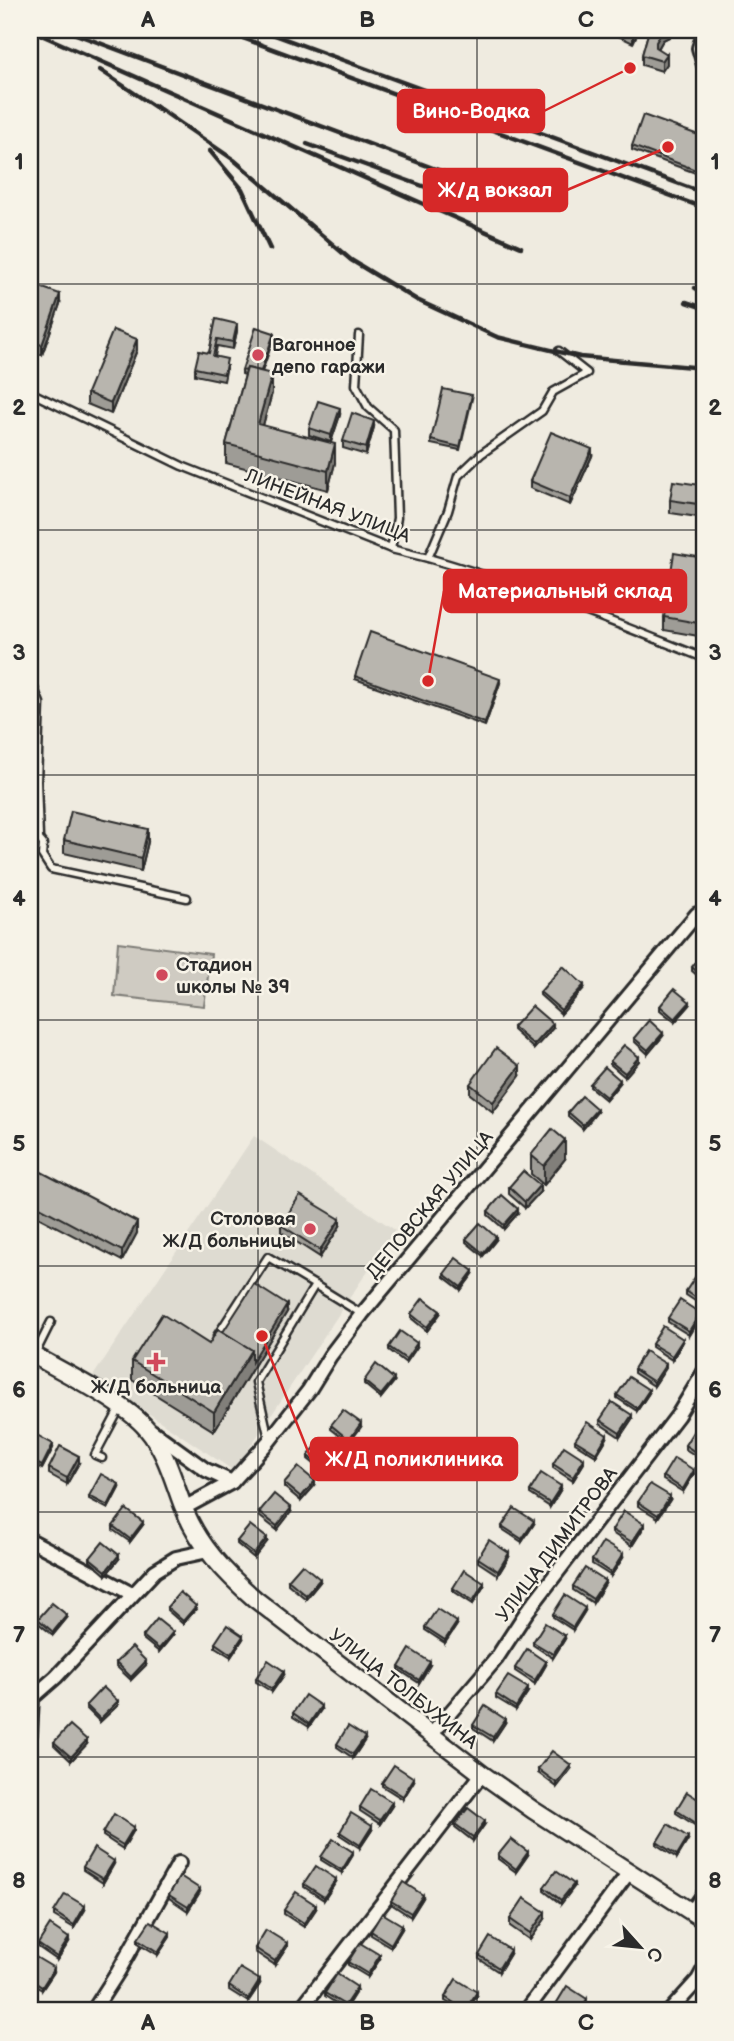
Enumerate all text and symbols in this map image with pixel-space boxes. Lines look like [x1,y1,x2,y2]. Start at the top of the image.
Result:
text: A [140,6,156,34]
text: B [359,6,375,34]
text: C [578,6,594,34]
callout: Вино-Водка [398,90,544,132]
text: Вино-Водка [412,99,531,124]
text: 1 [14,148,24,176]
text: 1 [710,148,720,176]
callout: Ж/д вокзал [424,169,567,211]
text: Ж/д вокзал [437,178,553,203]
place label: Вагонное депо гаражи [271,334,385,379]
marker: Вагонное депо гаражи [250,347,266,363]
text: 2 [12,394,26,422]
text: 2 [708,394,722,422]
street label: ЛИНЕЙНАЯ УЛИЦА [241,464,414,549]
callout: Материальный склад [444,570,686,612]
text: Материальный склад [458,579,673,604]
text: 3 [12,639,26,667]
text: 3 [708,639,722,667]
text: 4 [12,885,26,913]
text: 4 [708,885,722,913]
place label: Стадион школы № 39 [176,954,290,999]
marker: Стадион школы № 39 [154,967,170,983]
street label: ДЕПОВСКАЯ УЛИЦА [362,1126,499,1283]
text: 5 [12,1130,26,1158]
text: 5 [708,1130,722,1158]
place label: Столовая Ж/Д больницы [162,1208,296,1253]
marker: Столовая Ж/Д больницы [302,1221,318,1237]
marker: Ж/Д больница [146,1352,166,1372]
text: 6 [12,1376,26,1404]
place label: Ж/Д больница [91,1376,222,1399]
text: 6 [708,1376,722,1404]
callout: Ж/Д поликлиника [311,1438,517,1480]
text: Ж/Д поликлиника [325,1447,504,1472]
street label: УЛИЦА ДИМИТРОВА [492,1463,623,1627]
text: 7 [13,1621,26,1649]
text: 7 [709,1621,722,1649]
street label: УЛИЦА ТОЛБУХИНА [324,1624,482,1755]
text: 8 [12,1867,26,1895]
text: 8 [708,1867,722,1895]
north arrow [604,1912,674,1982]
text: С [641,1943,667,1965]
text: A [140,2009,156,2037]
text: B [359,2009,375,2037]
text: C [578,2009,594,2037]

